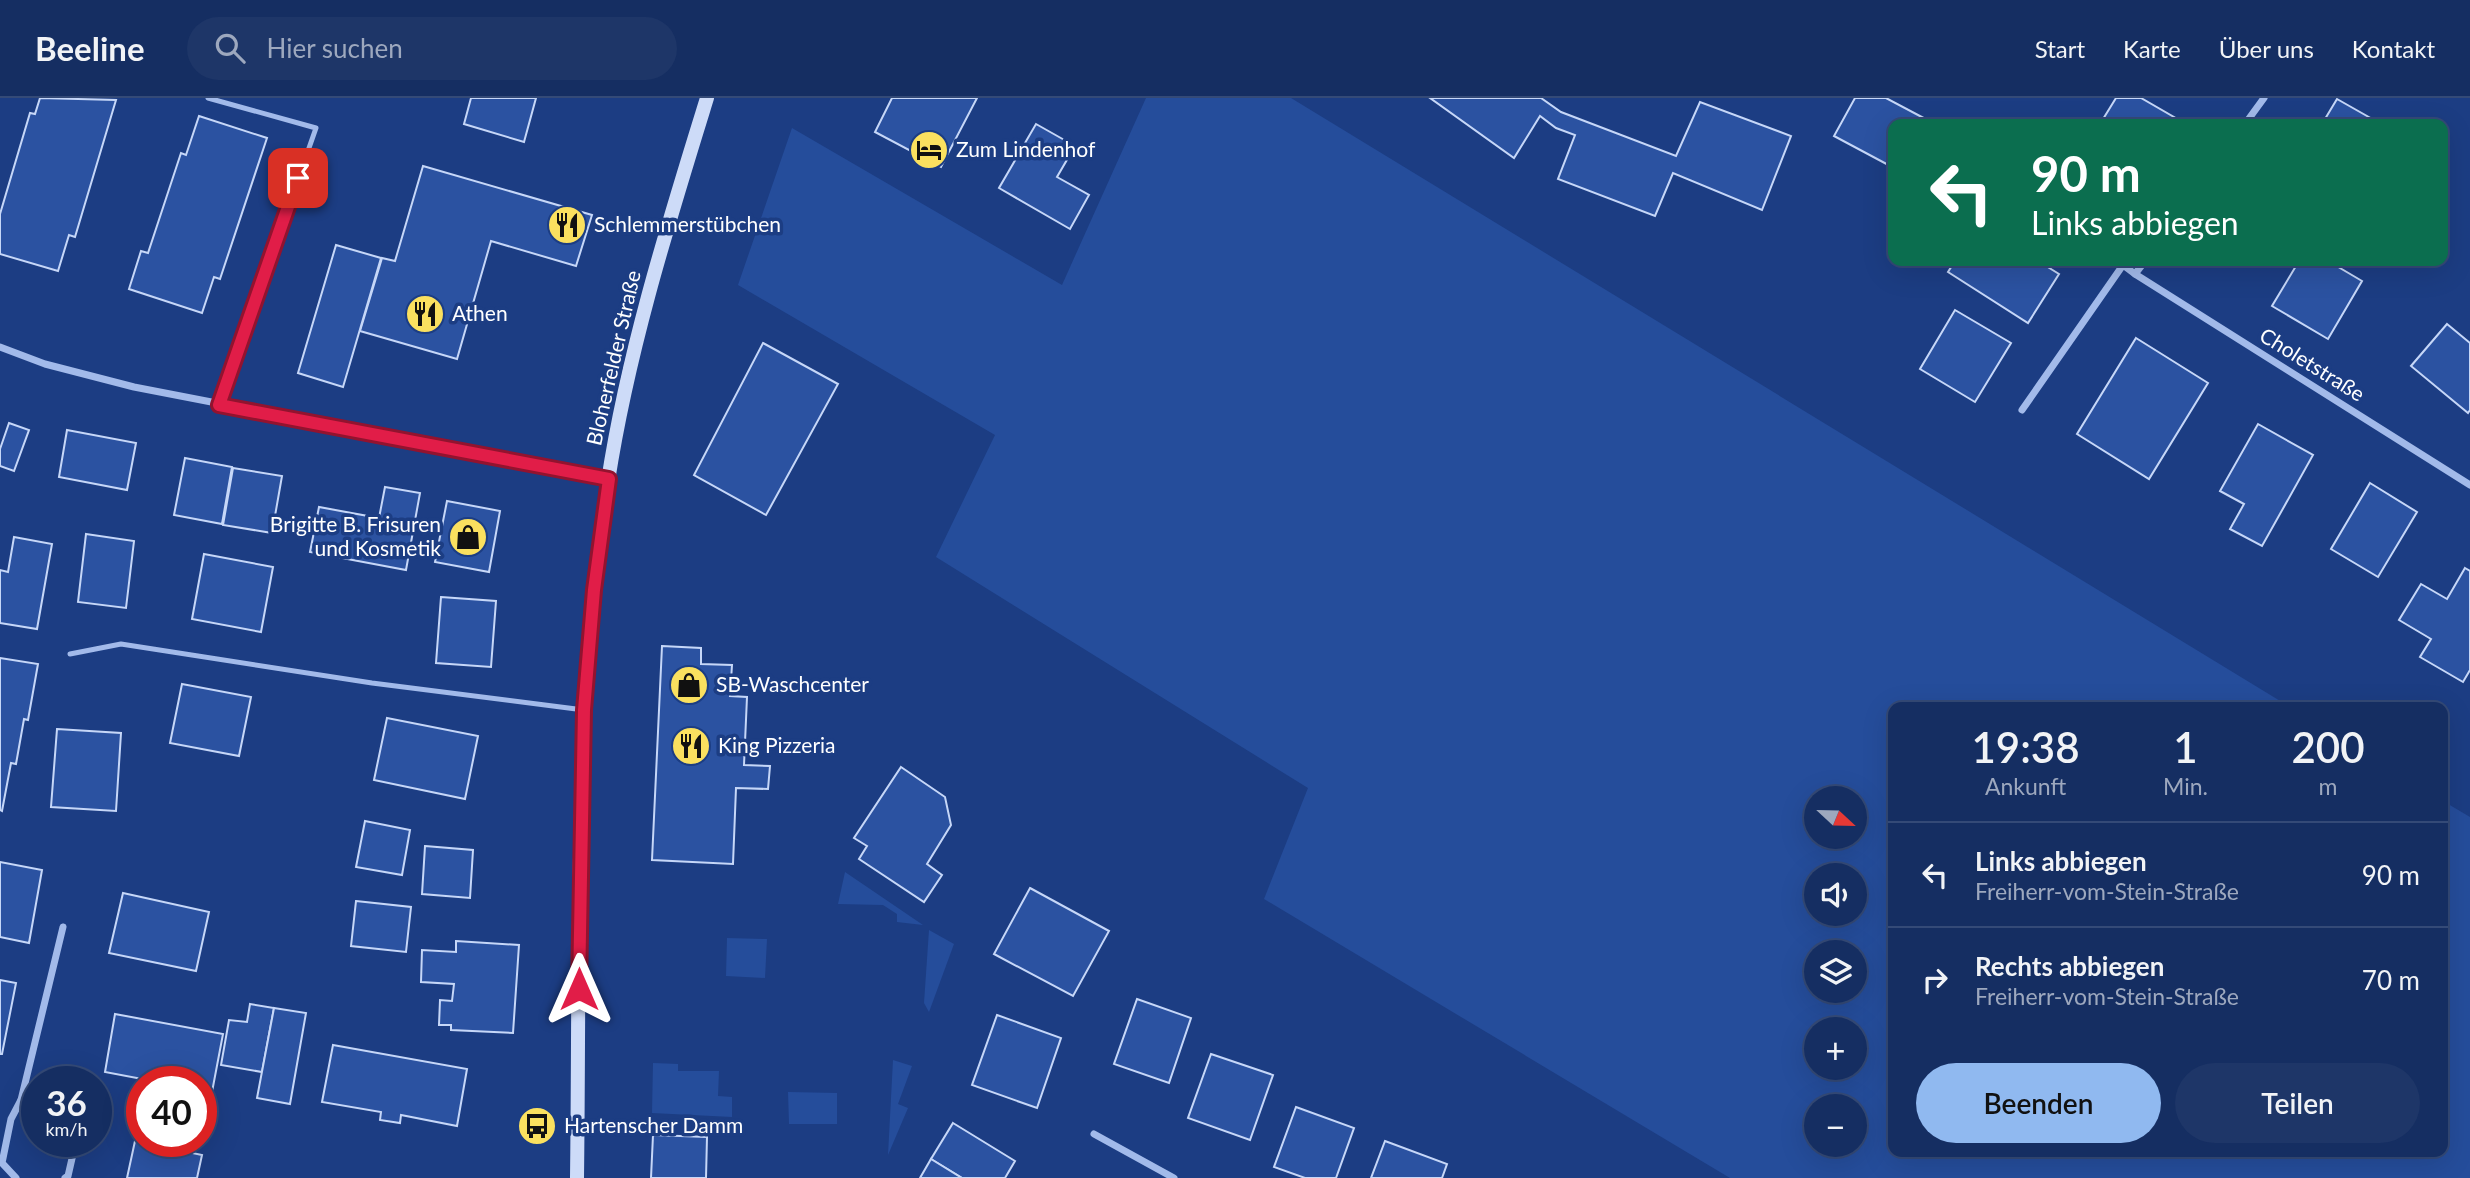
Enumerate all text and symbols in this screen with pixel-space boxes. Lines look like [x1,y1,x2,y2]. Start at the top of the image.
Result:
search box [187,17,677,80]
text: Beeline [35,28,145,68]
icon: search [211,29,249,67]
text: Hier suchen [267,32,403,64]
text: Start [2035,34,2085,63]
text: Karte [2123,34,2181,63]
text: Über uns [2219,34,2314,63]
text: Kontakt [2352,34,2435,63]
hotel icon: Zum Lindenhof [908,129,950,171]
place label: Zum Lindenhof [956,136,1096,161]
text: 90 m [2031,144,2141,202]
icon: left [1916,147,2007,238]
pin [268,148,328,208]
icon: arrive [279,159,317,197]
text: Links abbiegen [2031,203,2239,242]
restaurant icon: Schlemmerstübchen [546,204,588,246]
place label: Schlemmerstübchen [594,211,781,236]
street label: Bloherfelder Straße [580,268,645,448]
restaurant icon: Athen [404,293,446,335]
place label: Athen [452,300,508,325]
street label: Choletstraße [2256,322,2370,406]
place label: Brigitte B. Frisuren und Kosmetik [270,511,441,560]
shop icon: Brigitte B. Frisuren und Kosmetik [447,516,489,558]
shop icon: SB-Waschcenter [668,664,710,706]
place label: SB-Waschcenter [716,671,869,696]
text: 19:38 [1971,722,2080,772]
text: 1 [2173,722,2198,772]
text: 200 [2291,722,2365,772]
restaurant icon: King Pizzeria [670,725,712,767]
place label: King Pizzeria [718,732,836,757]
text: Ankunft [1985,772,2066,800]
text: Min. [2163,772,2208,800]
text: m [2319,772,2337,800]
north arrow [1804,786,1867,849]
map controls [1804,786,1867,1157]
text: Links abbiegen [1975,845,2147,877]
icon: left [1916,856,1954,894]
text: 90 m [2362,859,2420,891]
button: sound [1804,863,1867,926]
text: Freiherr-vom-Stein-Straße [1975,877,2239,905]
button: layers [1804,940,1867,1003]
text: Rechts abbiegen [1975,950,2164,982]
position arrow [542,952,616,1026]
icon: right [1916,961,1954,999]
text: 70 m [2362,964,2420,996]
text: Freiherr-vom-Stein-Straße [1975,982,2239,1010]
button: + [1804,1017,1867,1080]
button: Beenden [1916,1063,2161,1143]
button: Teilen [2175,1063,2420,1143]
speed limit sign: 40 [126,1066,217,1157]
text: 36 [46,1081,87,1123]
button: − [1804,1094,1867,1157]
bus stop icon: Hartenscher Damm [516,1105,558,1147]
place label: Hartenscher Damm [564,1112,743,1137]
text: km/h [45,1118,88,1140]

